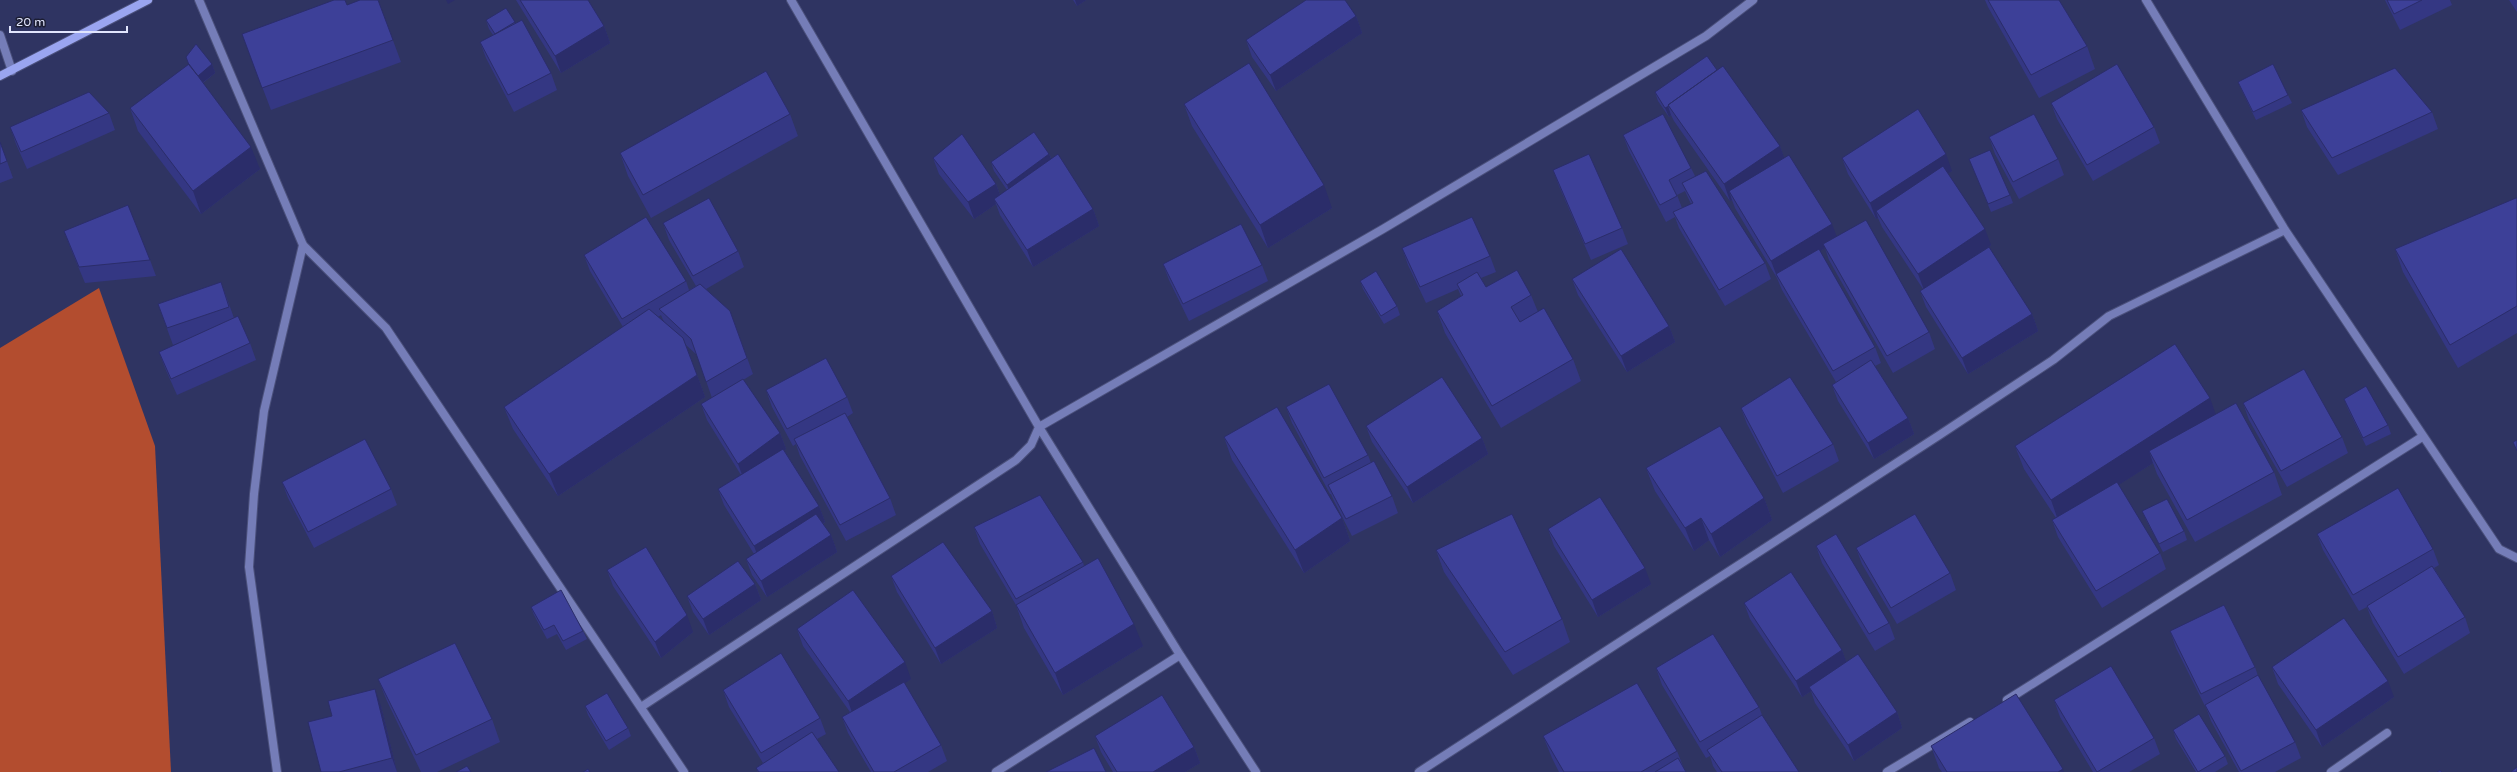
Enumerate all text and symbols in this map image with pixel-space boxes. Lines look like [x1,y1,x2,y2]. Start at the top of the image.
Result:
scale bar [10,8,127,34]
text: 20 m [16,15,45,29]

